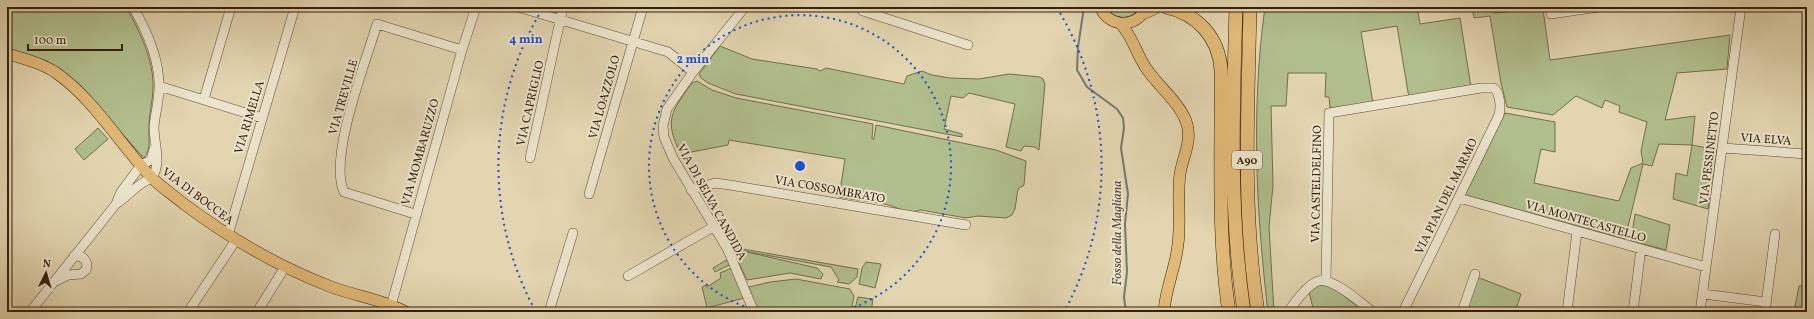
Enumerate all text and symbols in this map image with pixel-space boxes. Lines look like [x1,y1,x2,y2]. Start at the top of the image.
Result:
scale bar [28,26,122,52]
text: 4 min [509,32,543,48]
text: 100 m [34,33,67,49]
text: 2 min [677,52,709,68]
street label: VIA LOAZZOLO [585,53,625,141]
street label: VIA TREVILLE [326,58,362,137]
street label: VIA CAPRIGLIO [513,59,549,148]
street label: VIA RIMELLA [231,78,269,156]
street label: VIA MOMBARUZZO [398,97,444,207]
street label: VIA PESSINETTO [1696,110,1724,206]
street label: VIA CASTELDELFINO [1308,125,1326,243]
street label: VIA ELVA [1740,130,1793,150]
street label: VIA PIAN DEL MARMO [1412,136,1482,257]
street label: VIA DI SELVA CANDIDA [672,141,750,264]
road number: A90 [1232,151,1262,169]
centre of rings [793,159,807,173]
street label: VIA DI BOCCEA [158,165,237,229]
street label: VIA COSSOMBRATO [773,172,887,208]
water label: Fosso della Magliana [1109,181,1127,285]
street label: VIA MONTECASTELLO [1524,197,1648,247]
north arrow [26,253,66,293]
text: N [42,257,51,272]

